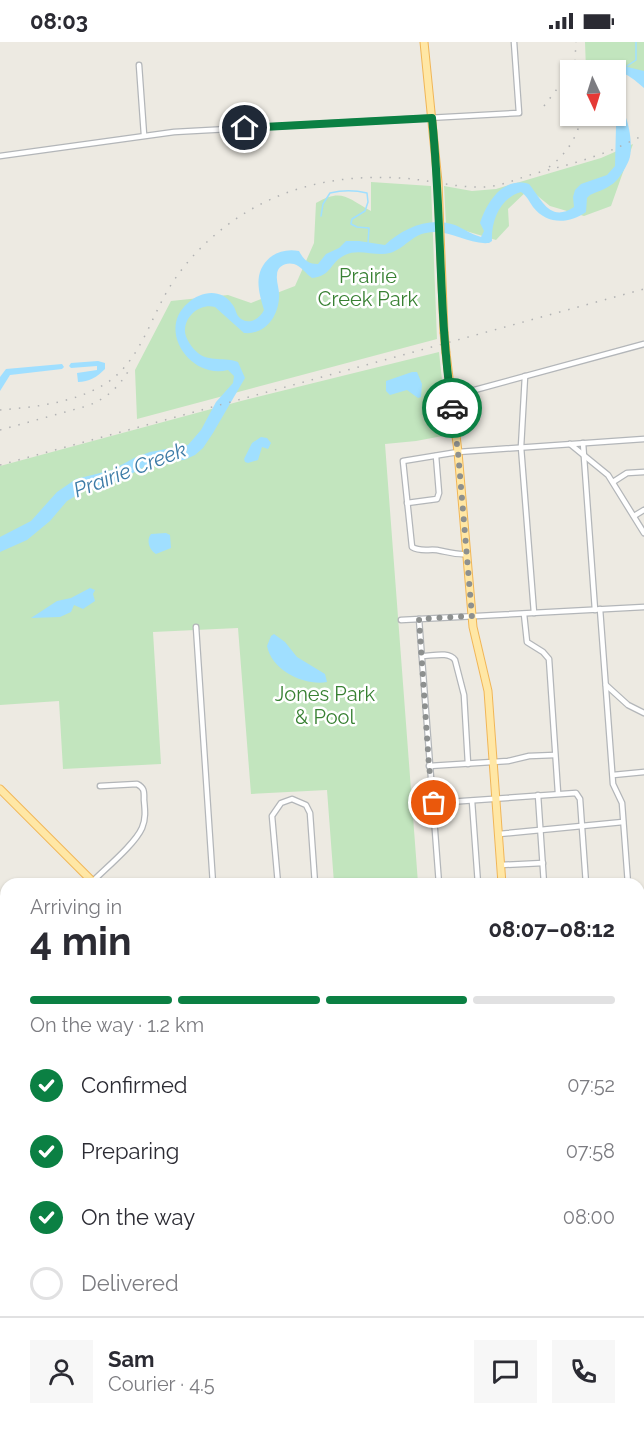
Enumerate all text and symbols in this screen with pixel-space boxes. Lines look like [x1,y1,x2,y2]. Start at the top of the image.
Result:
text: 08:03 [30,8,88,34]
north arrow [560,60,626,126]
map controls [560,60,626,126]
pin [219,102,270,153]
icon: home [228,111,261,144]
park label: Prairie Creek Park [318,264,419,311]
courier [422,378,482,438]
icon: car [436,392,469,425]
water label: Prairie Creek [70,437,190,503]
park label: Jones Park & Pool [275,682,376,729]
pin [408,777,459,828]
icon: bag [417,786,450,819]
text: Arriving in [30,895,122,919]
text: 08:07–08:12 [489,916,615,942]
text: 4 min [30,918,131,964]
text: On the way · 1.2 km [30,1013,204,1037]
icon: check [30,1069,63,1102]
text: Confirmed [81,1072,188,1098]
text: 07:52 [567,1073,615,1097]
icon: check [30,1135,63,1168]
text: Preparing [81,1138,179,1164]
text: 07:58 [566,1139,615,1163]
icon: check [30,1201,63,1234]
text: On the way [81,1204,195,1230]
text: 08:00 [563,1205,615,1229]
text: Delivered [81,1270,179,1296]
button: person [30,1340,93,1403]
button: chat [474,1340,537,1403]
button: phone [552,1340,615,1403]
text: Sam [108,1346,155,1372]
text: Courier · 4.5 [108,1372,215,1396]

